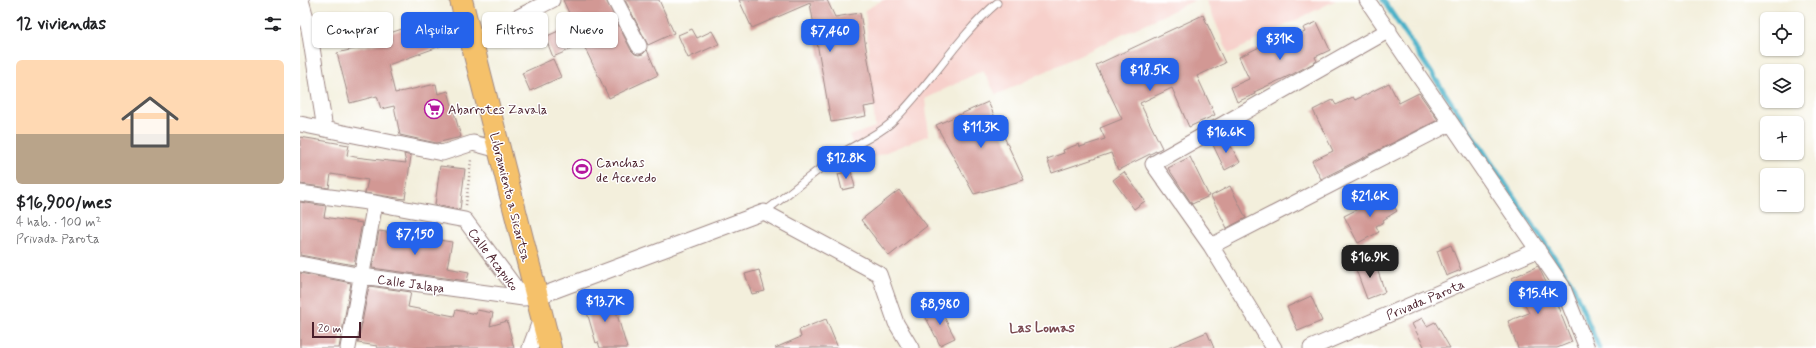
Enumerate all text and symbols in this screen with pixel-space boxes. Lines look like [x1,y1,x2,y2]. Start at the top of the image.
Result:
chip: Comprar [312,12,393,48]
chip: Alquilar [401,12,474,48]
chip: Filtros [482,12,548,48]
chip: Nuevo [556,12,618,48]
map controls [1760,12,1804,212]
button: locate [1760,12,1804,56]
text: 12 viviendas [16,13,106,35]
icon: filters [262,13,284,35]
pin: $7,460 [797,19,863,53]
text: $7,460 [810,23,850,40]
pin: $31K [1256,27,1304,61]
text: $31K [1266,31,1294,48]
pin: $18.5K [1117,58,1183,92]
text: $18.5K [1130,62,1170,79]
button: layers [1760,64,1804,108]
icon: home [114,86,186,158]
supermarket icon: Abarrotes Zavala [423,98,445,120]
place label: Abarrotes Zavala [448,102,548,119]
pin: $11.3K [948,115,1014,149]
button: + [1760,116,1804,160]
text: $11.3K [963,119,999,136]
pin: $16.6K [1193,120,1259,154]
text: $16.6K [1206,124,1246,141]
street label: Libramiento a Sicartsa [485,131,534,264]
pin: $12.8K [813,146,879,180]
text: $12.8K [826,150,866,167]
place label: Canchas de Acevedo [596,155,656,187]
sports icon: Canchas de Acevedo [571,158,593,180]
button: − [1760,168,1804,212]
pin: $21.6K [1337,184,1403,218]
text: $21.6K [1351,188,1389,205]
text: $16,900/mes [16,192,112,214]
text: 4 hab. · 100 m² [16,214,101,231]
pin: $7,150 [382,222,448,256]
street label: Calle Acapulco [464,225,522,295]
text: $7,150 [396,226,434,243]
text: Privada Parota [16,231,100,248]
pin: $16.9K [1337,245,1403,279]
text: $16.9K [1351,249,1389,266]
street label: Calle Jalapa [376,271,445,298]
street label: Privada Parota [1384,276,1468,325]
pin: $15.4K [1505,281,1571,315]
text: $15.4K [1518,285,1558,302]
pin: $13.7K [572,289,638,323]
pin: $8,980 [907,292,973,326]
text: $13.7K [586,293,624,310]
text: $8,980 [920,296,960,313]
district label: Las Lomas [1009,319,1076,337]
scale bar [312,320,361,339]
text: 20 m [318,322,341,336]

